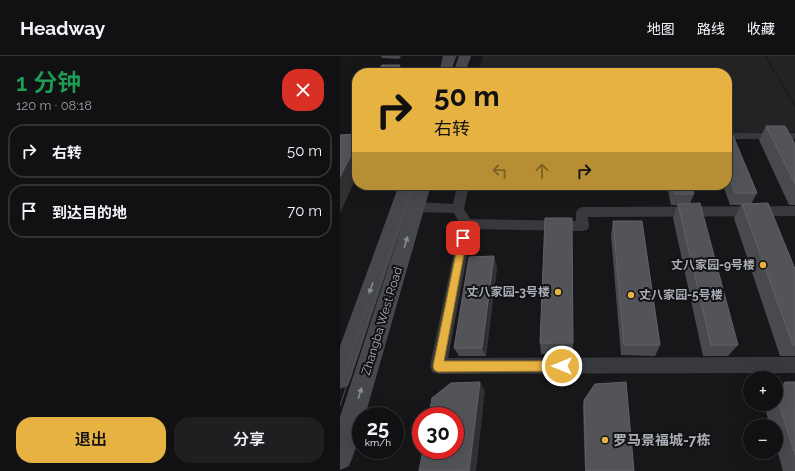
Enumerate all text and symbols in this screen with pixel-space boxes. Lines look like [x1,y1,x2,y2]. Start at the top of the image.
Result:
text: Headway [20,17,105,39]
text: 地图 [647,21,675,37]
text: 路线 [697,21,725,37]
text: 收藏 [747,21,775,37]
text: 1 分钟 [16,68,81,97]
button: close [282,69,324,111]
text: 50 m [434,80,500,113]
icon: right [368,84,420,136]
text: 120 m · 08:18 [16,98,92,113]
text: 右转 [434,118,470,139]
icon: right [18,140,40,162]
text: 50 m [287,142,322,160]
text: 右转 [52,144,82,162]
icon: left [489,160,511,182]
icon: ahead [531,160,553,182]
icon: right [573,160,595,182]
icon: arrive [18,200,40,222]
text: 70 m [287,202,322,220]
text: 到达目的地 [52,204,127,222]
pin [446,221,480,255]
icon: arrive [452,227,474,249]
one-way arrow [403,236,409,248]
place label: 丈八家园-9号楼 [671,258,755,272]
marker: 丈八家园-9号楼 [758,260,768,270]
street label: Zhangba West Road [359,265,405,377]
one-way arrow [368,282,374,294]
place label: 丈八家园-3号楼 [467,285,550,299]
marker: 丈八家园-3号楼 [553,287,563,297]
place label: 丈八家园-5号楼 [639,288,723,302]
marker: 丈八家园-5号楼 [626,290,636,300]
position arrow [541,345,583,387]
map controls [743,371,783,459]
button: + [743,371,783,411]
one-way arrow [357,387,363,399]
speed limit sign: 30 [412,407,464,459]
text: 25 [367,416,389,440]
button: 退出 [16,417,166,463]
button: 分享 [174,417,324,463]
button: − [743,419,783,459]
place label: 罗马景福城-7栋 [613,432,710,448]
marker: 罗马景福城-7栋 [600,435,610,445]
text: km/h [365,437,391,448]

